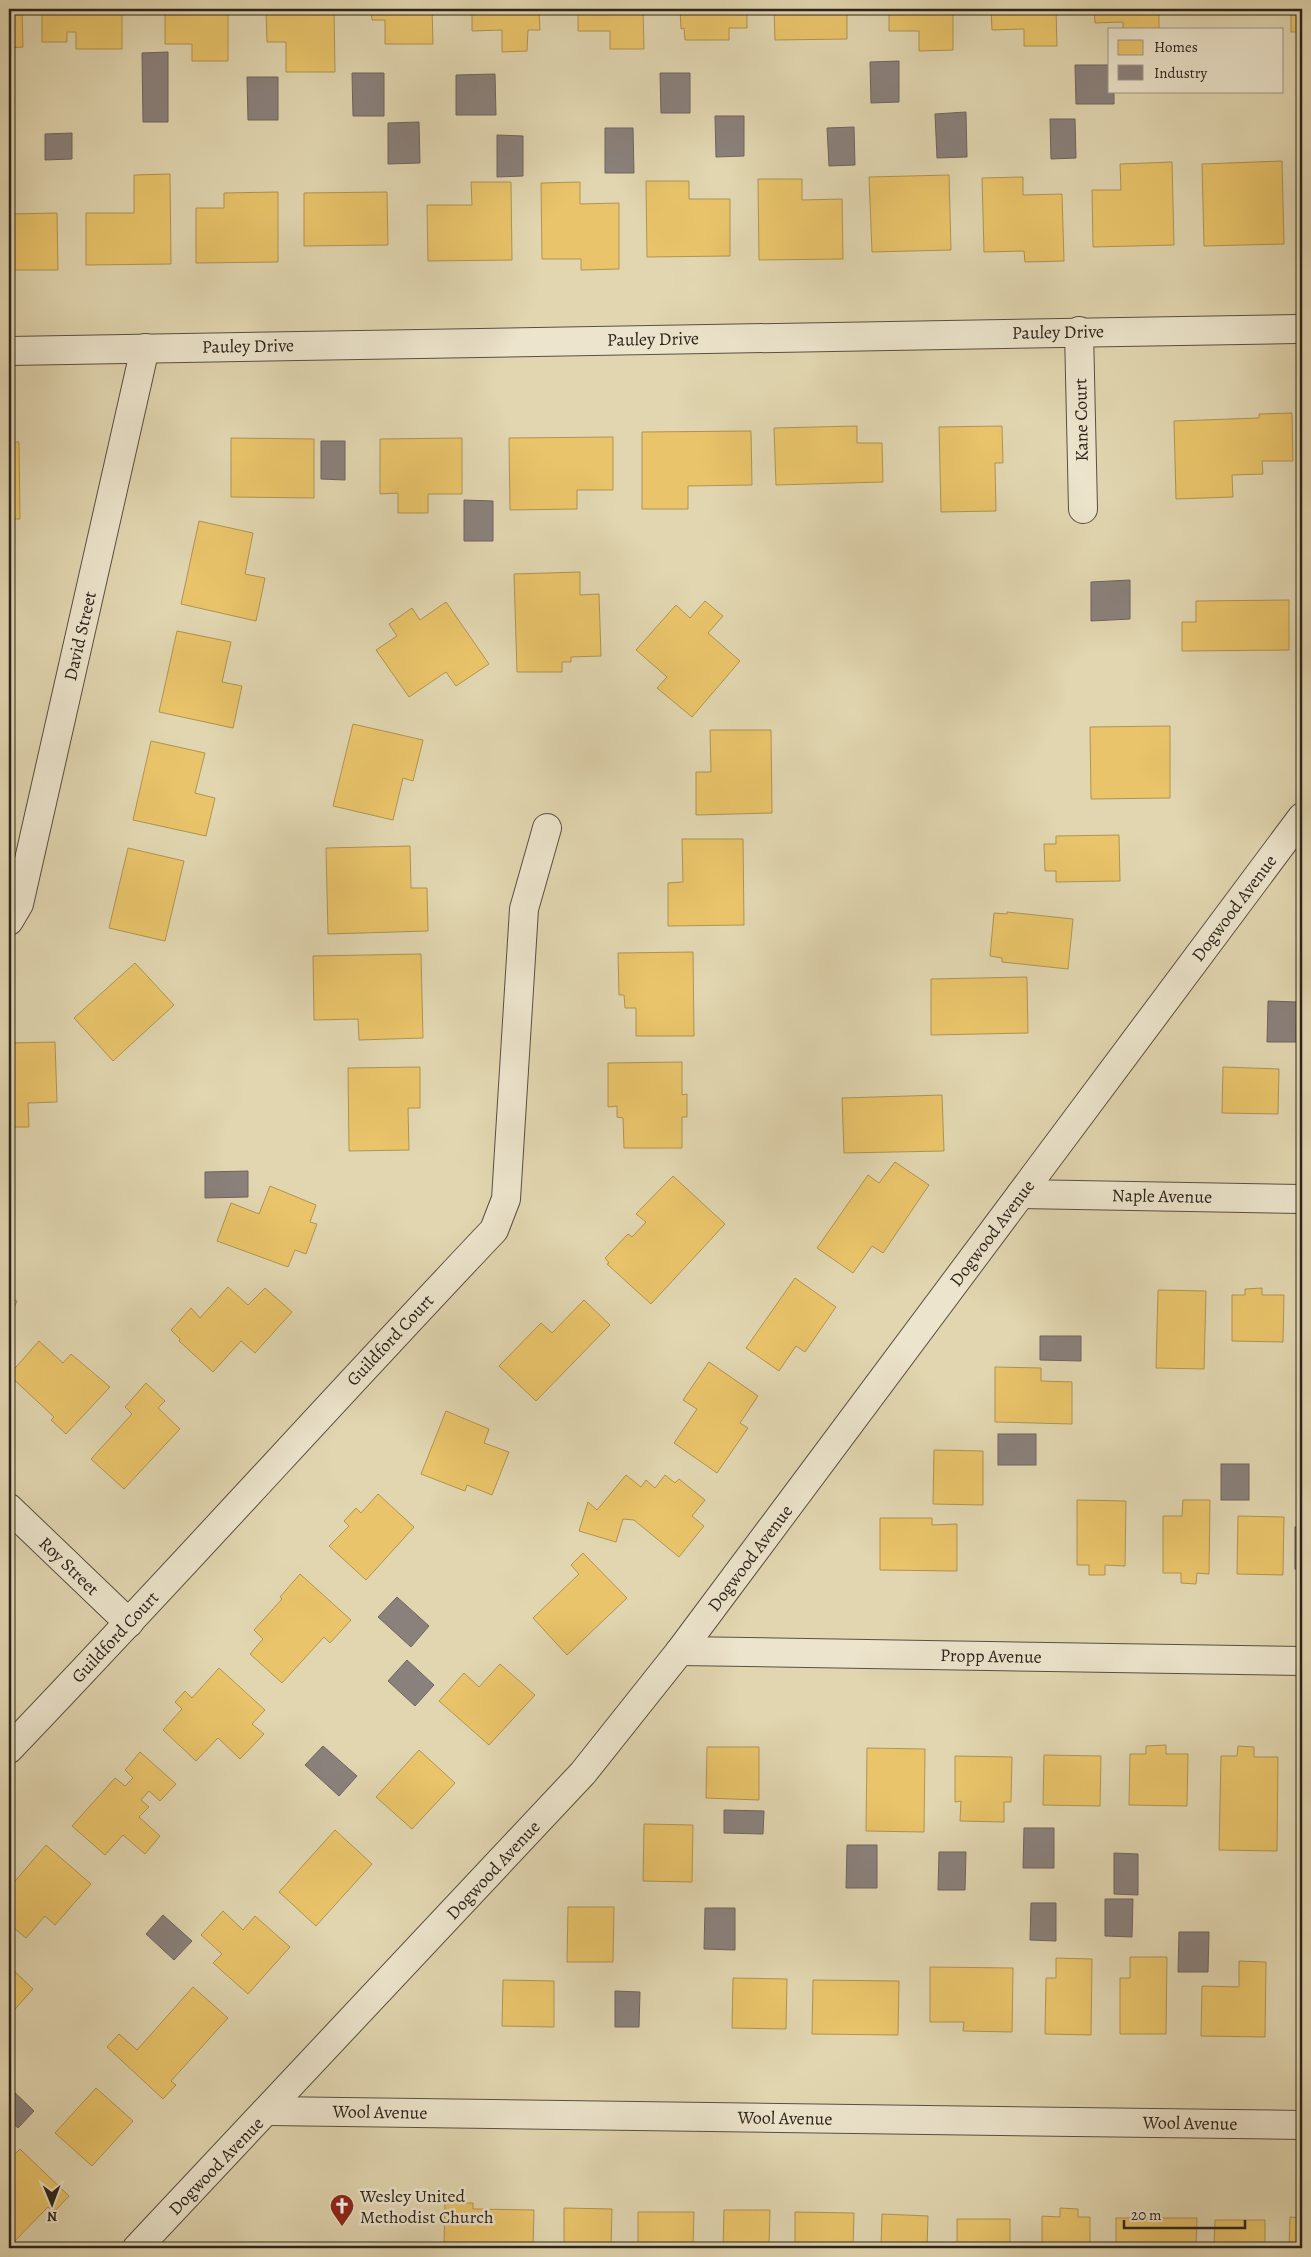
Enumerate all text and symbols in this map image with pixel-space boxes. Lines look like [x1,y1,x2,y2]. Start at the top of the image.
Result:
legend [1108,28,1284,92]
text: Homes [1154,37,1198,57]
text: Industry [1154,63,1208,83]
street label: Pauley Drive [1012,319,1104,345]
street label: Pauley Drive [607,326,699,352]
street label: Pauley Drive [202,333,294,359]
street label: Kane Court [1068,378,1094,462]
street label: David Street [58,589,102,683]
street label: Dogwood Avenue [1186,850,1282,966]
street label: Dogwood Avenue [944,1175,1040,1291]
street label: Naple Avenue [1112,1183,1212,1209]
street label: Guildford Court [341,1289,439,1391]
street label: Dogwood Avenue [702,1500,798,1616]
street label: Roy Street [34,1531,104,1601]
street label: Guildford Court [66,1586,164,1688]
street label: Propp Avenue [940,1643,1042,1669]
street label: Dogwood Avenue [441,1815,545,1925]
street label: Wool Avenue [331,2099,428,2125]
street label: Wool Avenue [736,2105,833,2131]
street label: Wool Avenue [1141,2110,1238,2136]
street label: Dogwood Avenue [163,2112,269,2220]
north arrow [28,2180,78,2230]
place label: Wesley United Methodist Church [359,2184,494,2229]
church icon: Wesley United Methodist Church [329,2193,355,2227]
scale bar [1124,2197,1245,2229]
text: 20 m [1131,2205,1162,2225]
text: N [47,2207,57,2226]

